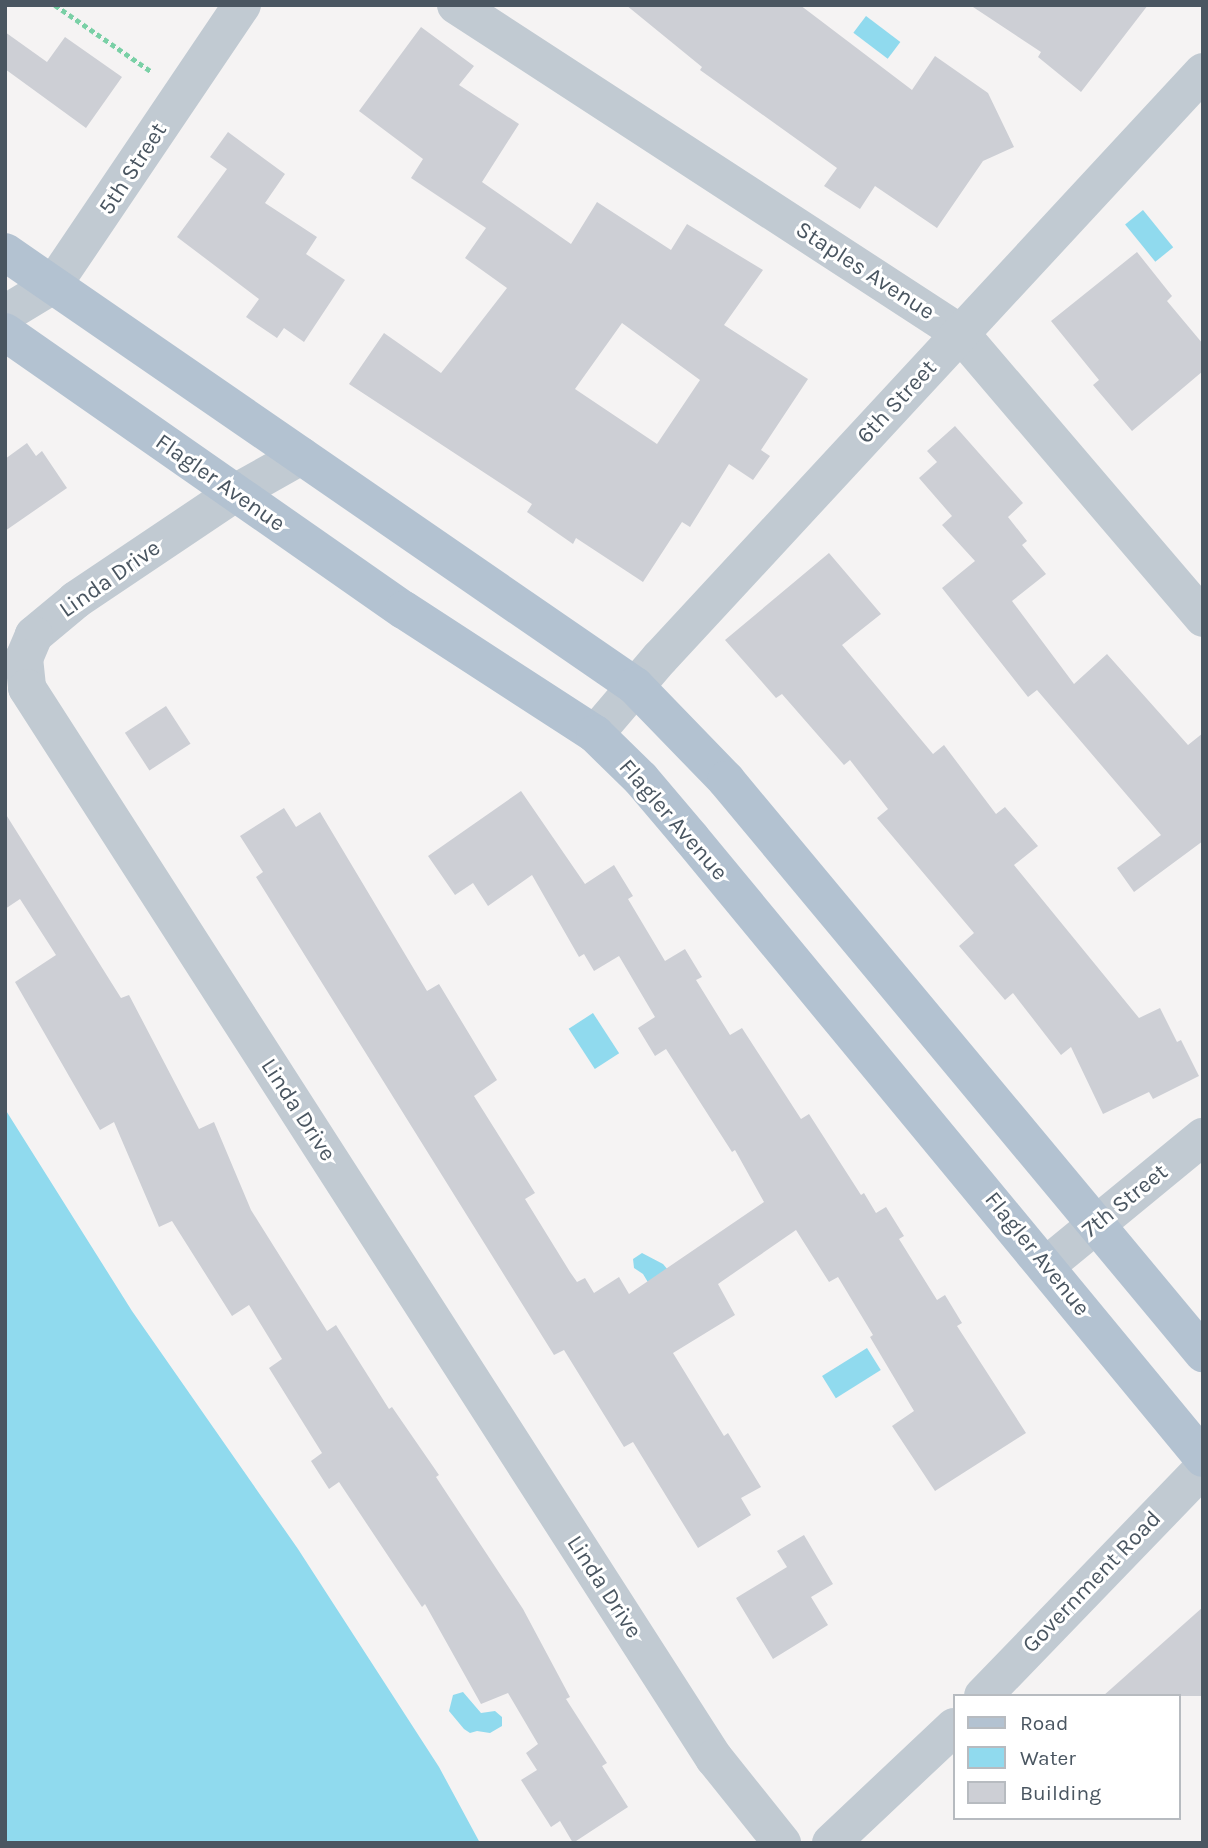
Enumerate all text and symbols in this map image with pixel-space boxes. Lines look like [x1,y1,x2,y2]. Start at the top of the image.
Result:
street label: 5th Street [93,118,173,220]
street label: Staples Avenue [790,216,940,326]
street label: 6th Street [851,354,943,450]
street label: Flagler Avenue [150,428,290,538]
street label: Linda Drive [54,534,166,624]
street label: Flagler Avenue [613,754,733,886]
street label: Linda Drive [255,1053,341,1167]
street label: 7th Street [1077,1158,1173,1244]
street label: Flagler Avenue [978,1186,1096,1322]
street label: Government Road [1017,1505,1167,1659]
street label: Linda Drive [561,1530,647,1644]
legend [953,1694,1180,1820]
text: Road [1020,1711,1068,1735]
text: Water [1020,1746,1076,1770]
text: Building [1020,1781,1101,1805]

